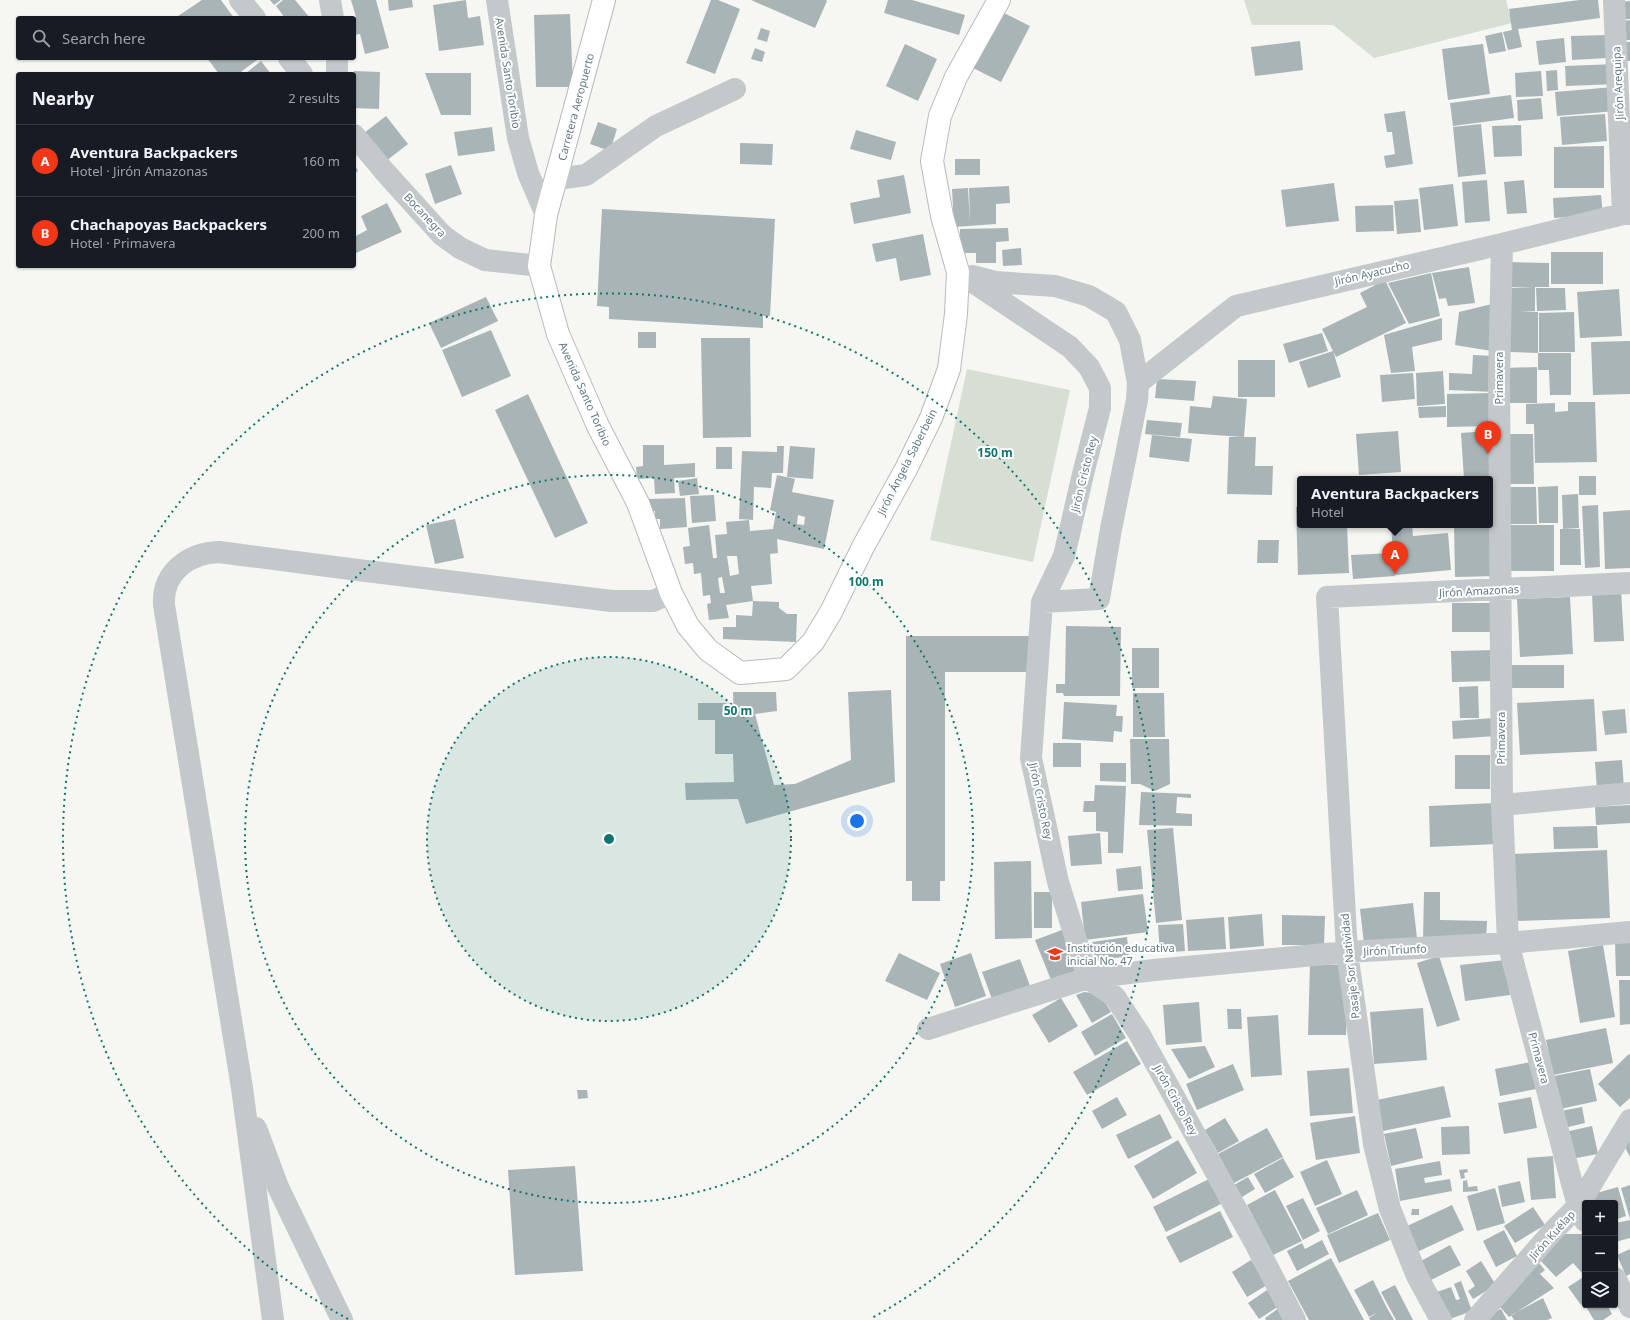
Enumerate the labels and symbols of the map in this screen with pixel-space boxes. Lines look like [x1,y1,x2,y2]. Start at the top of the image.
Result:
street label: Avenida Santo Toribio [492,16,525,130]
street label: Jirón Arequipa [1608,46,1627,121]
street label: Carretera Aeropuerto [554,51,597,162]
street label: Bocanegra [401,189,450,240]
street label: Jirón Ayacucho [1332,257,1411,289]
street label: Avenida Santo Toribio [556,339,615,448]
street label: Primavera [1491,352,1506,404]
street label: Jirón Ángela Saberbein [873,406,940,518]
pin: B [1475,421,1501,454]
street label: Jirón Cristo Rey [1067,434,1100,515]
text: 150 m [977,444,1013,461]
pin: A [1382,541,1408,574]
text: 100 m [848,573,884,590]
street label: Jirón Amazonas [1438,581,1519,600]
text: 50 m [724,702,752,719]
street label: Primavera [1493,712,1508,764]
street label: Jirón Cristo Rey [1026,760,1057,841]
your location [847,811,867,831]
centre of rings [602,832,616,846]
street label: Pasaje Sor Natividad [1337,913,1362,1019]
place label: Institución educativa inicial No. 47 [1067,940,1175,968]
street label: Jirón Triunfo [1362,940,1427,959]
school or university icon: Institución educativa inicial No. 47 [1046,945,1064,963]
street label: Primavera [1525,1030,1554,1085]
street label: Jirón Cristo Rey [1150,1061,1202,1138]
street label: Jirón Kuélap [1525,1206,1578,1263]

